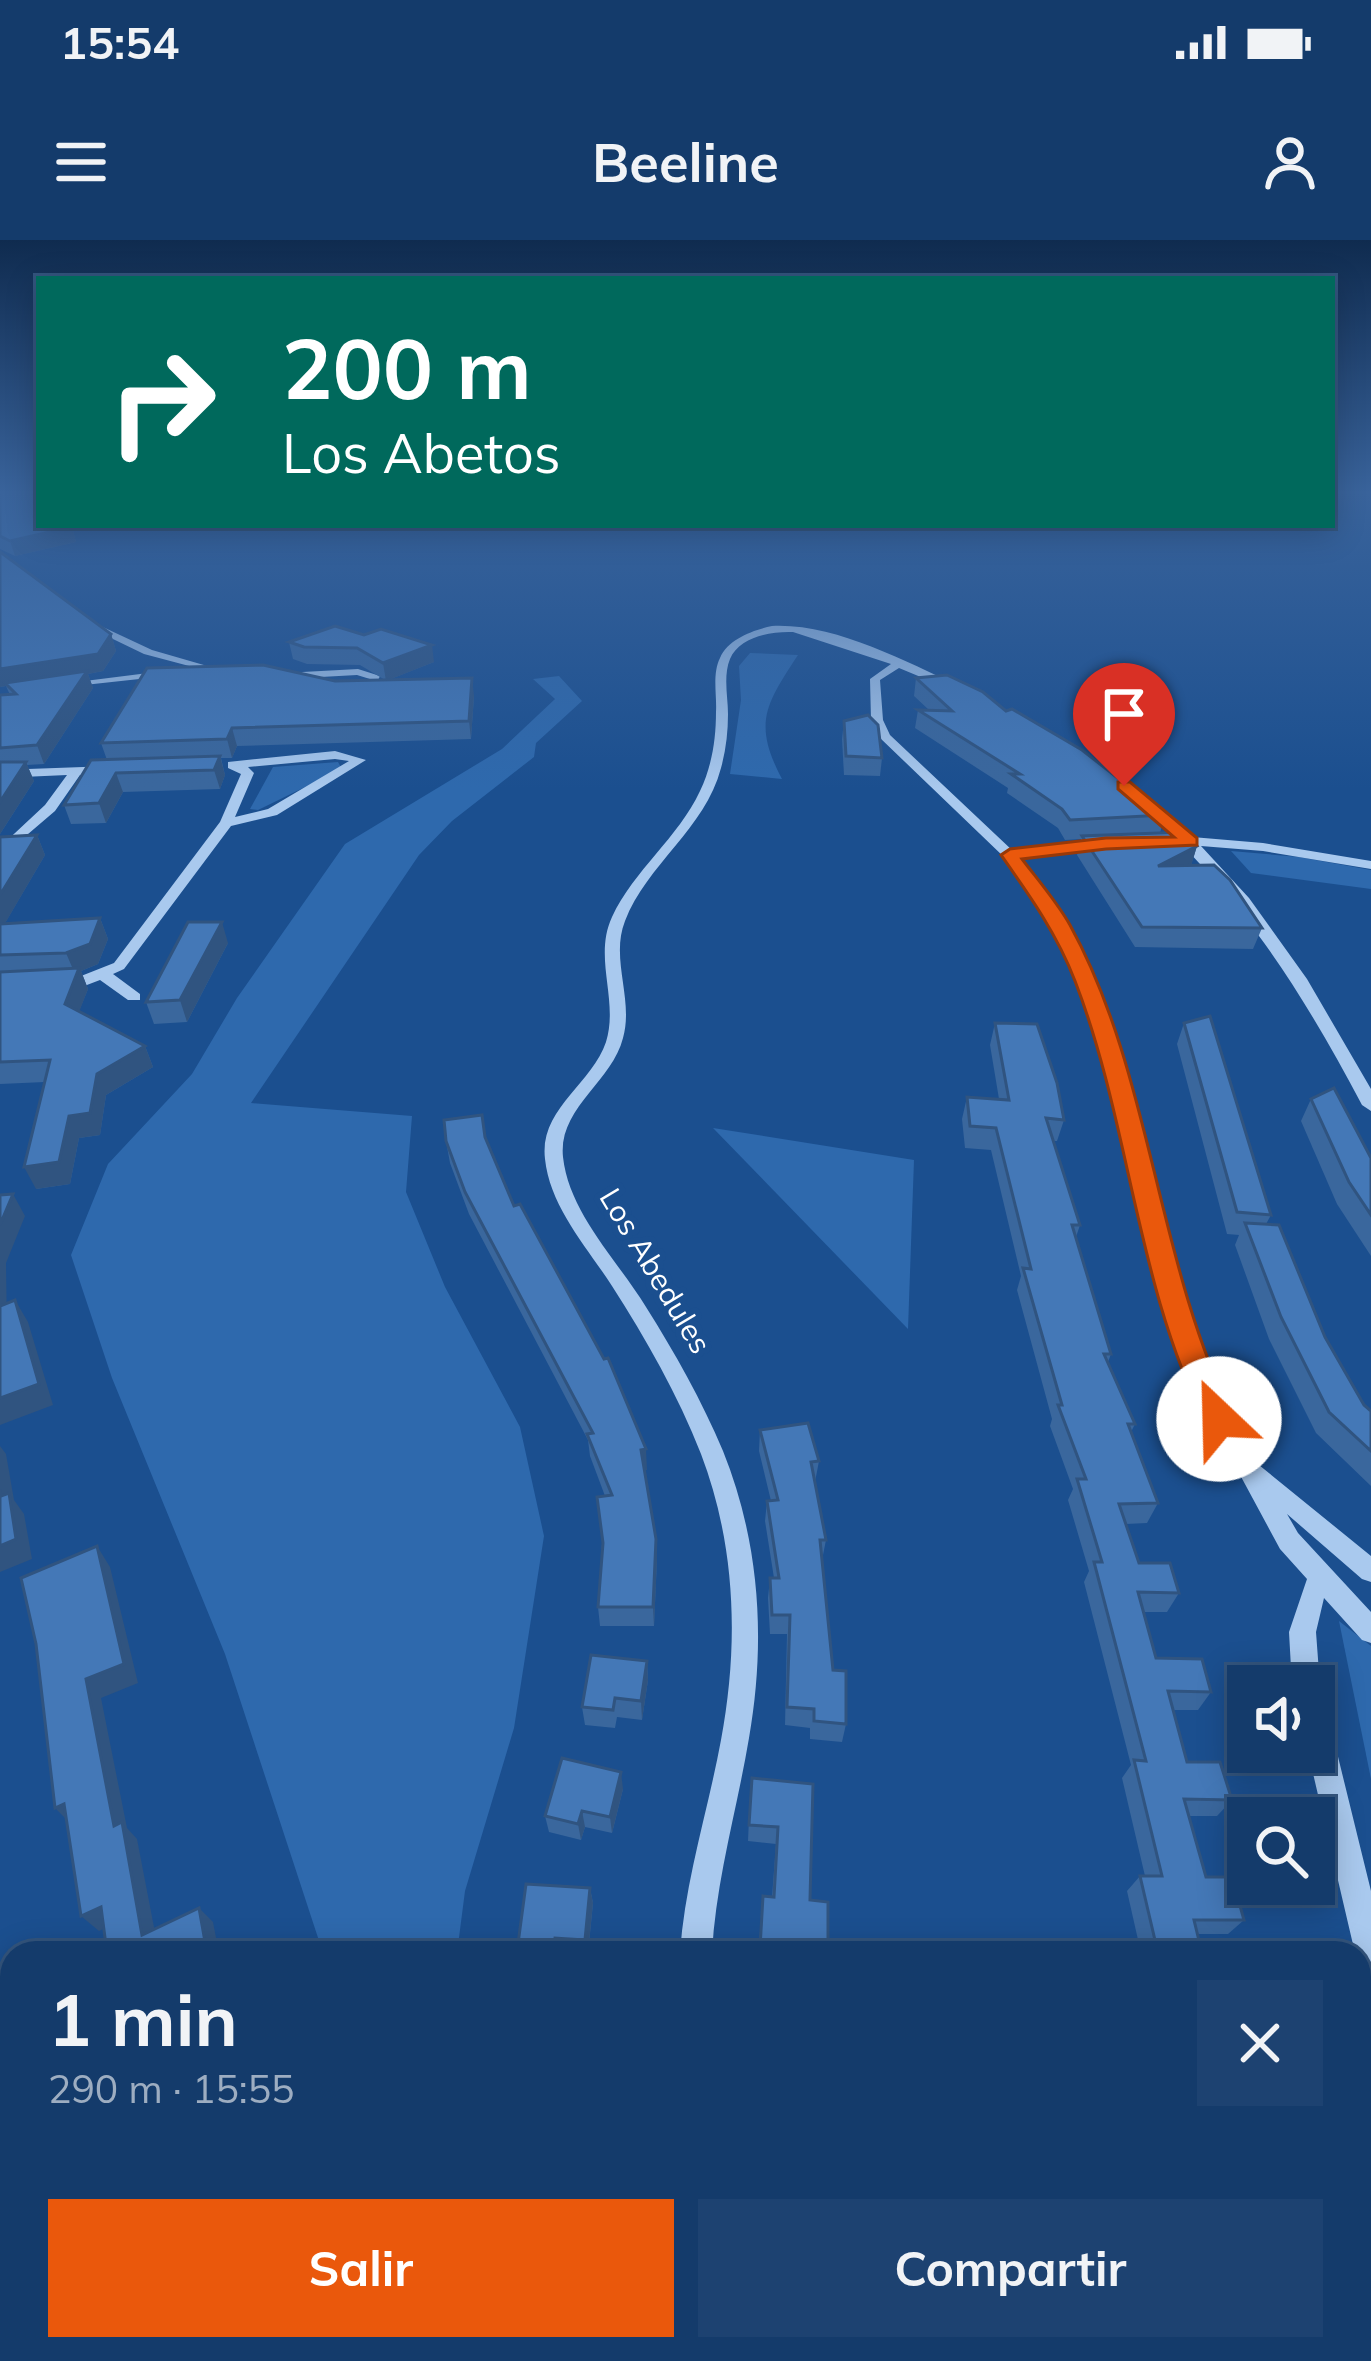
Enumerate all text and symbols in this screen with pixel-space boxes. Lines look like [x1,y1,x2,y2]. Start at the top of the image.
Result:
text: 15:54 [60,14,179,70]
text: Beeline [592,128,779,196]
icon: menu [48,129,114,195]
icon: person [1257,129,1323,195]
text: 200 m [282,315,532,420]
icon: right [84,324,240,480]
text: Los Abetos [282,419,561,487]
pin [1073,663,1175,786]
icon: arrive [1091,681,1157,747]
street label: Los Abedules [592,1181,720,1360]
position arrow [1156,1356,1282,1482]
map controls [1227,1665,1335,1905]
button: sound [1227,1665,1335,1773]
button: search [1227,1797,1335,1905]
text: 1 min [48,1974,238,2064]
button: close [1197,1980,1323,2106]
text: 290 m · 15:55 [48,2064,294,2113]
button: Salir [48,2199,674,2337]
button: Compartir [698,2199,1323,2337]

